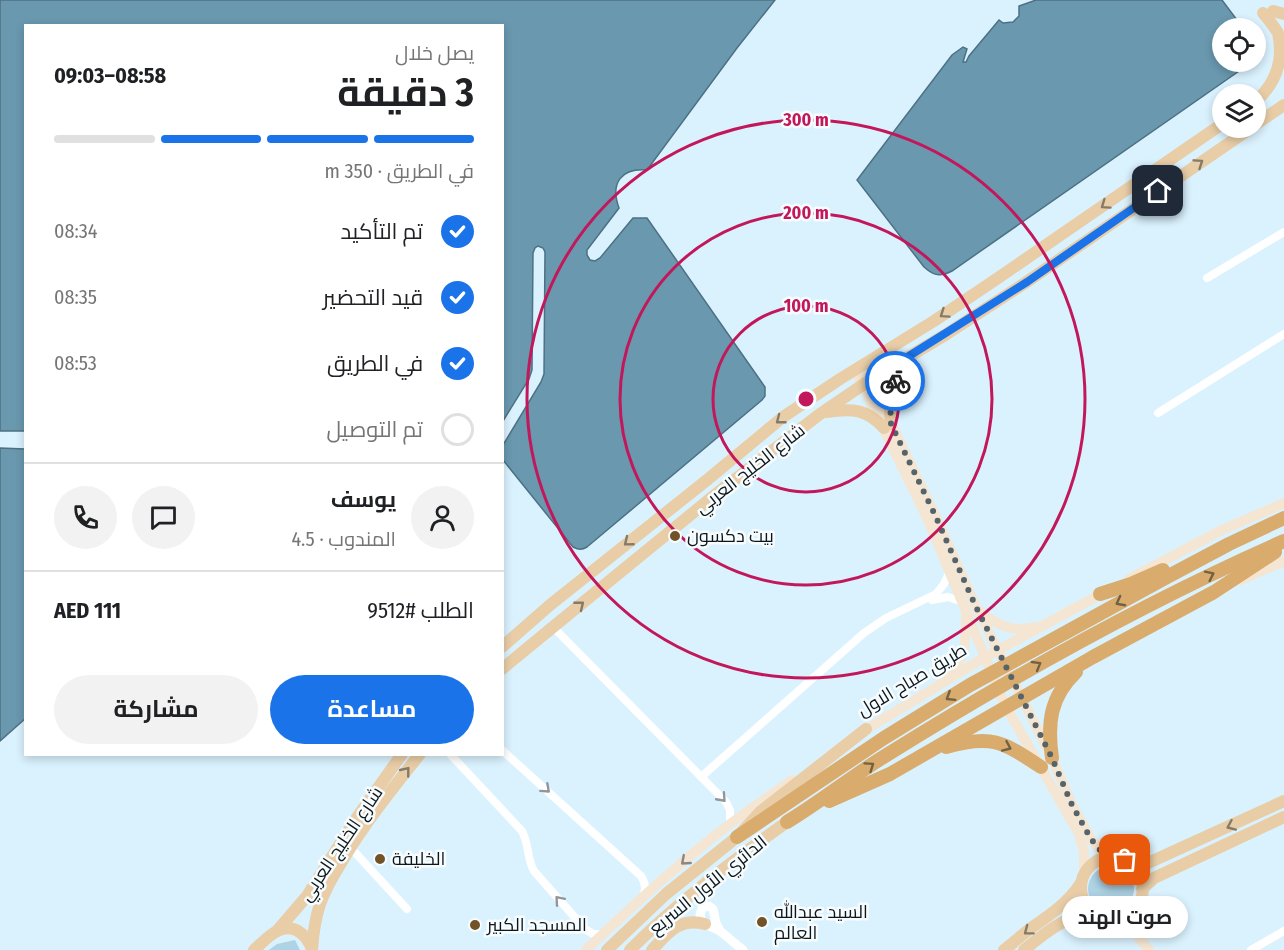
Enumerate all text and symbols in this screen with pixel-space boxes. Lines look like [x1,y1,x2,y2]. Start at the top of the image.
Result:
map controls [1212,18,1266,138]
button: locate [1212,18,1266,72]
text: يصل خلال [395,41,474,65]
text: 08:58–09:03 [54,62,166,89]
text: 3 دقيقة [337,70,474,116]
button: layers [1212,84,1266,138]
text: 300 m [782,109,829,131]
text: في الطريق · 350 m [324,159,474,183]
one-way arrow [1193,159,1204,170]
pin [1132,165,1183,216]
icon: home [1141,174,1174,207]
one-way arrow [1101,198,1112,209]
text: 200 m [782,202,829,224]
icon: check [441,215,474,248]
text: تم التأكيد [341,218,423,245]
text: 08:34 [54,219,97,243]
icon: check [441,281,474,314]
text: قيد التحضير [323,284,423,311]
text: 08:35 [54,285,97,309]
text: 100 m [784,295,828,317]
one-way arrow [940,307,950,319]
icon: check [441,347,474,380]
text: في الطريق [327,350,423,377]
text: 08:53 [54,351,97,375]
courier [865,351,925,411]
icon: bike [879,365,912,398]
centre of rings [796,389,816,409]
one-way arrow [776,413,787,424]
text: تم التوصيل [326,416,423,443]
street label: شارع الخليج العربي [691,419,811,521]
button: phone [54,486,117,549]
button: chat [132,486,195,549]
text: يوسف [331,486,396,513]
button: person [411,486,474,549]
place label: بيت دكسون [687,525,774,547]
text: المندوب · 4.5 [291,527,396,551]
marker: بيت دكسون [668,529,682,543]
one-way arrow [624,535,635,546]
one-way arrow [1203,571,1214,582]
one-way arrow [1116,595,1126,606]
text: AED 111 [54,597,121,624]
text: الطلب #9512 [367,597,474,624]
one-way arrow [573,601,584,612]
street label: طريق صباح الاول [853,639,971,722]
one-way arrow [1031,660,1041,672]
button: مشاركة [54,675,258,744]
button: مساعدة [270,675,474,744]
one-way arrow [946,690,956,702]
one-way arrow [1000,740,1011,752]
one-way arrow [863,762,874,773]
one-way arrow [399,767,410,778]
one-way arrow [539,782,550,793]
street label: شارع الخليج العربي [295,783,390,907]
one-way arrow [714,792,725,803]
one-way arrow [1226,818,1237,830]
street label: الدائري الأول السريع [645,831,773,942]
pin [1099,834,1150,885]
icon: bag [1108,843,1141,876]
place label: الخليفة [392,848,445,870]
marker: الخليفة [373,852,387,866]
one-way arrow [681,854,691,865]
one-way arrow [555,896,566,907]
callout: صوت الهند [1062,896,1188,938]
place label: السيد عبدالله العالم [774,900,868,945]
text: صوت الهند [1078,905,1172,929]
place label: المسجد الكبير [486,914,587,936]
marker: السيد عبدالله العالم [755,915,769,929]
marker: المسجد الكبير [468,918,482,932]
one-way arrow [1024,924,1035,935]

